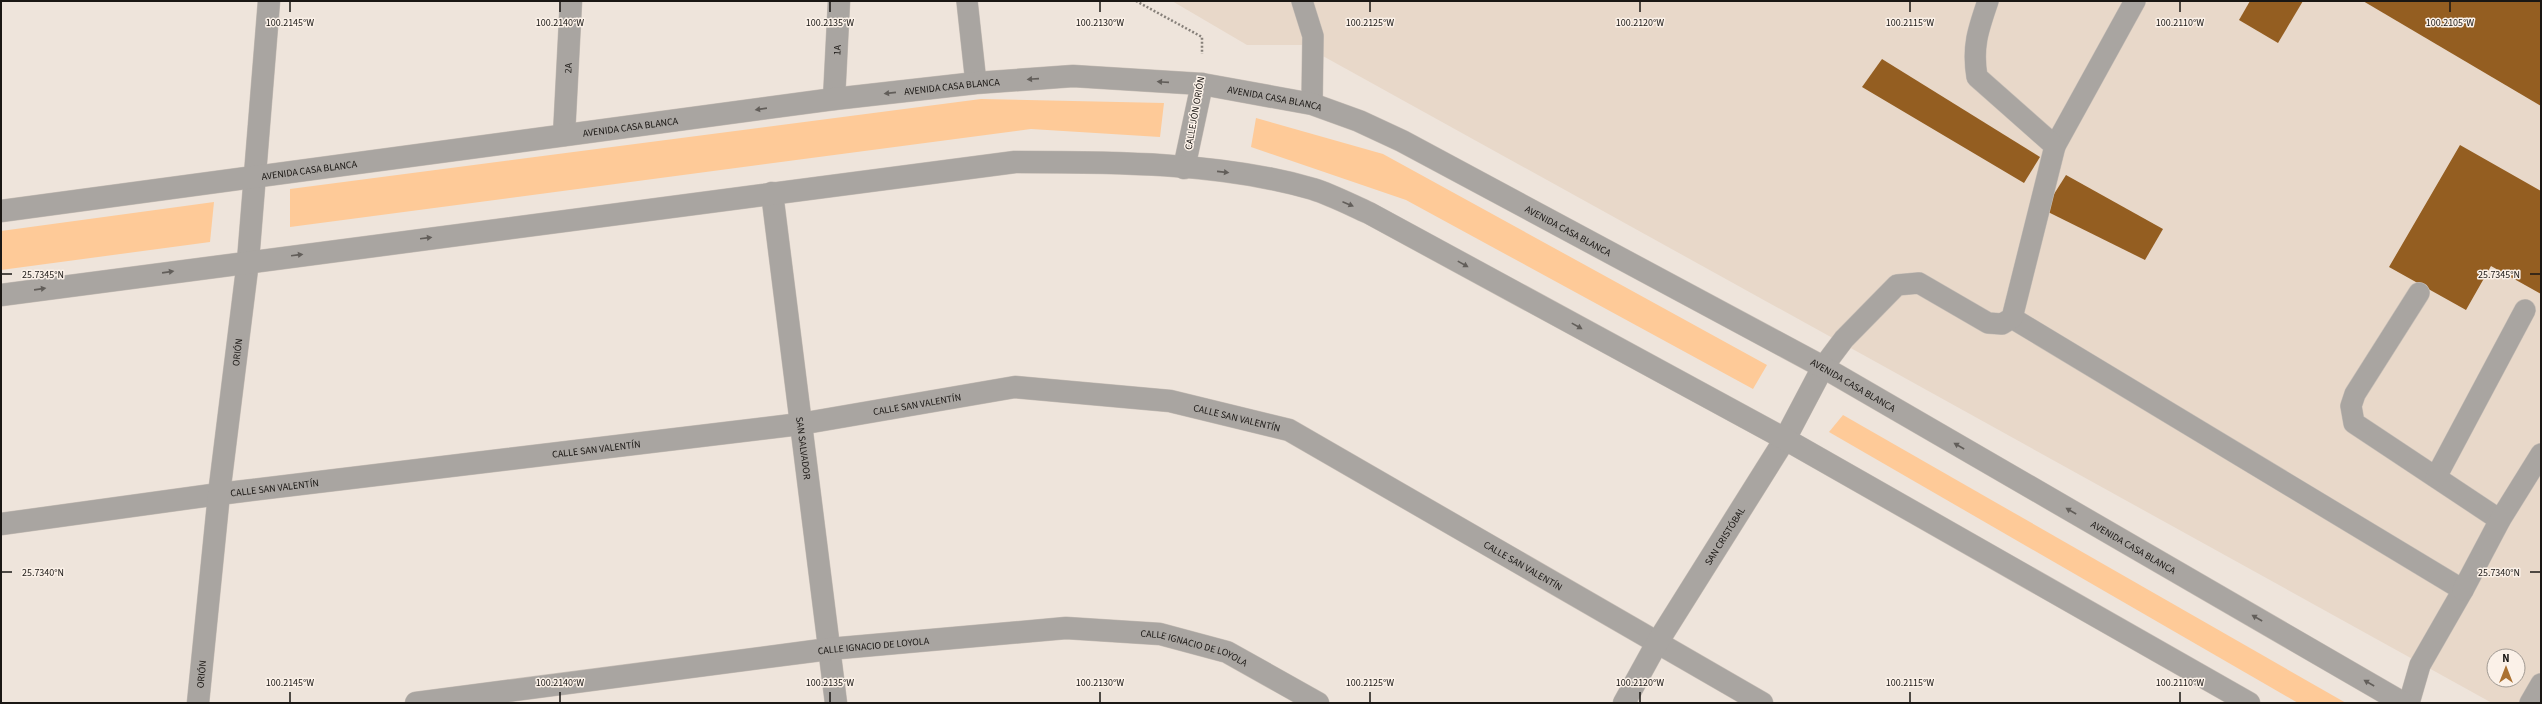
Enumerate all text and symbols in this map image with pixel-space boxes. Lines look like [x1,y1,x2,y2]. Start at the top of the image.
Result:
text: 100.2145°W [266,16,314,30]
text: 100.2140°W [536,16,584,30]
text: 100.2135°W [806,16,854,30]
text: 100.2130°W [1076,16,1124,30]
text: 100.2125°W [1346,16,1394,30]
text: 100.2120°W [1616,16,1664,30]
text: 100.2115°W [1886,16,1934,30]
text: 100.2110°W [2156,16,2204,30]
text: 100.2105°W [2426,16,2474,30]
street label: 1A [830,44,845,56]
street label: 2A [561,62,576,74]
street label: AVENIDA CASA BLANCA [903,75,1001,99]
street label: CALLEJÓN ORIÓN [1182,75,1208,151]
one-way arrow [1027,76,1039,83]
one-way arrow [1157,78,1169,85]
street label: AVENIDA CASA BLANCA [1226,83,1324,115]
one-way arrow [884,89,896,96]
one-way arrow [755,106,767,112]
street label: AVENIDA CASA BLANCA [582,114,680,141]
street label: AVENIDA CASA BLANCA [261,157,358,184]
one-way arrow [1217,169,1229,175]
one-way arrow [1342,201,1354,207]
street label: AVENIDA CASA BLANCA [1522,202,1614,260]
one-way arrow [420,235,432,241]
one-way arrow [291,251,303,258]
one-way arrow [1457,260,1469,267]
text: 25.7345°N [22,268,64,282]
text: 25.7345°N [2478,268,2520,282]
one-way arrow [162,269,175,275]
one-way arrow [34,286,46,292]
one-way arrow [1571,323,1583,329]
street label: ORIÓN [229,337,246,367]
street label: AVENIDA CASA BLANCA [1808,356,1898,416]
street label: CALLE SAN VALENTÍN [872,390,962,419]
street label: CALLE SAN VALENTÍN [1192,401,1282,436]
street label: SAN SALVADOR [792,416,814,481]
street label: CALLE SAN VALENTÍN [551,437,641,462]
one-way arrow [1953,442,1965,449]
street label: CALLE SAN VALENTÍN [230,476,320,501]
street label: SAN CRISTÓBAL [1702,504,1749,568]
one-way arrow [2066,507,2077,514]
street label: AVENIDA CASA BLANCA [2088,518,2179,578]
street label: CALLE SAN VALENTÍN [1481,538,1565,594]
text: 25.7340°N [22,566,64,580]
text: 25.7340°N [2478,566,2520,580]
one-way arrow [2251,615,2263,622]
street label: CALLE IGNACIO DE LOYOLA [1140,627,1250,670]
street label: CALLE IGNACIO DE LOYOLA [817,634,930,658]
north arrow [2486,648,2526,688]
text: N [2502,651,2510,666]
street label: ORIÓN [194,660,210,689]
text: 100.2145°W [266,676,314,690]
text: 100.2140°W [536,676,584,690]
text: 100.2135°W [806,676,854,690]
text: 100.2130°W [1076,676,1124,690]
text: 100.2125°W [1346,676,1394,690]
text: 100.2120°W [1616,676,1664,690]
text: 100.2115°W [1886,676,1934,690]
text: 100.2110°W [2156,676,2204,690]
one-way arrow [2363,680,2375,687]

